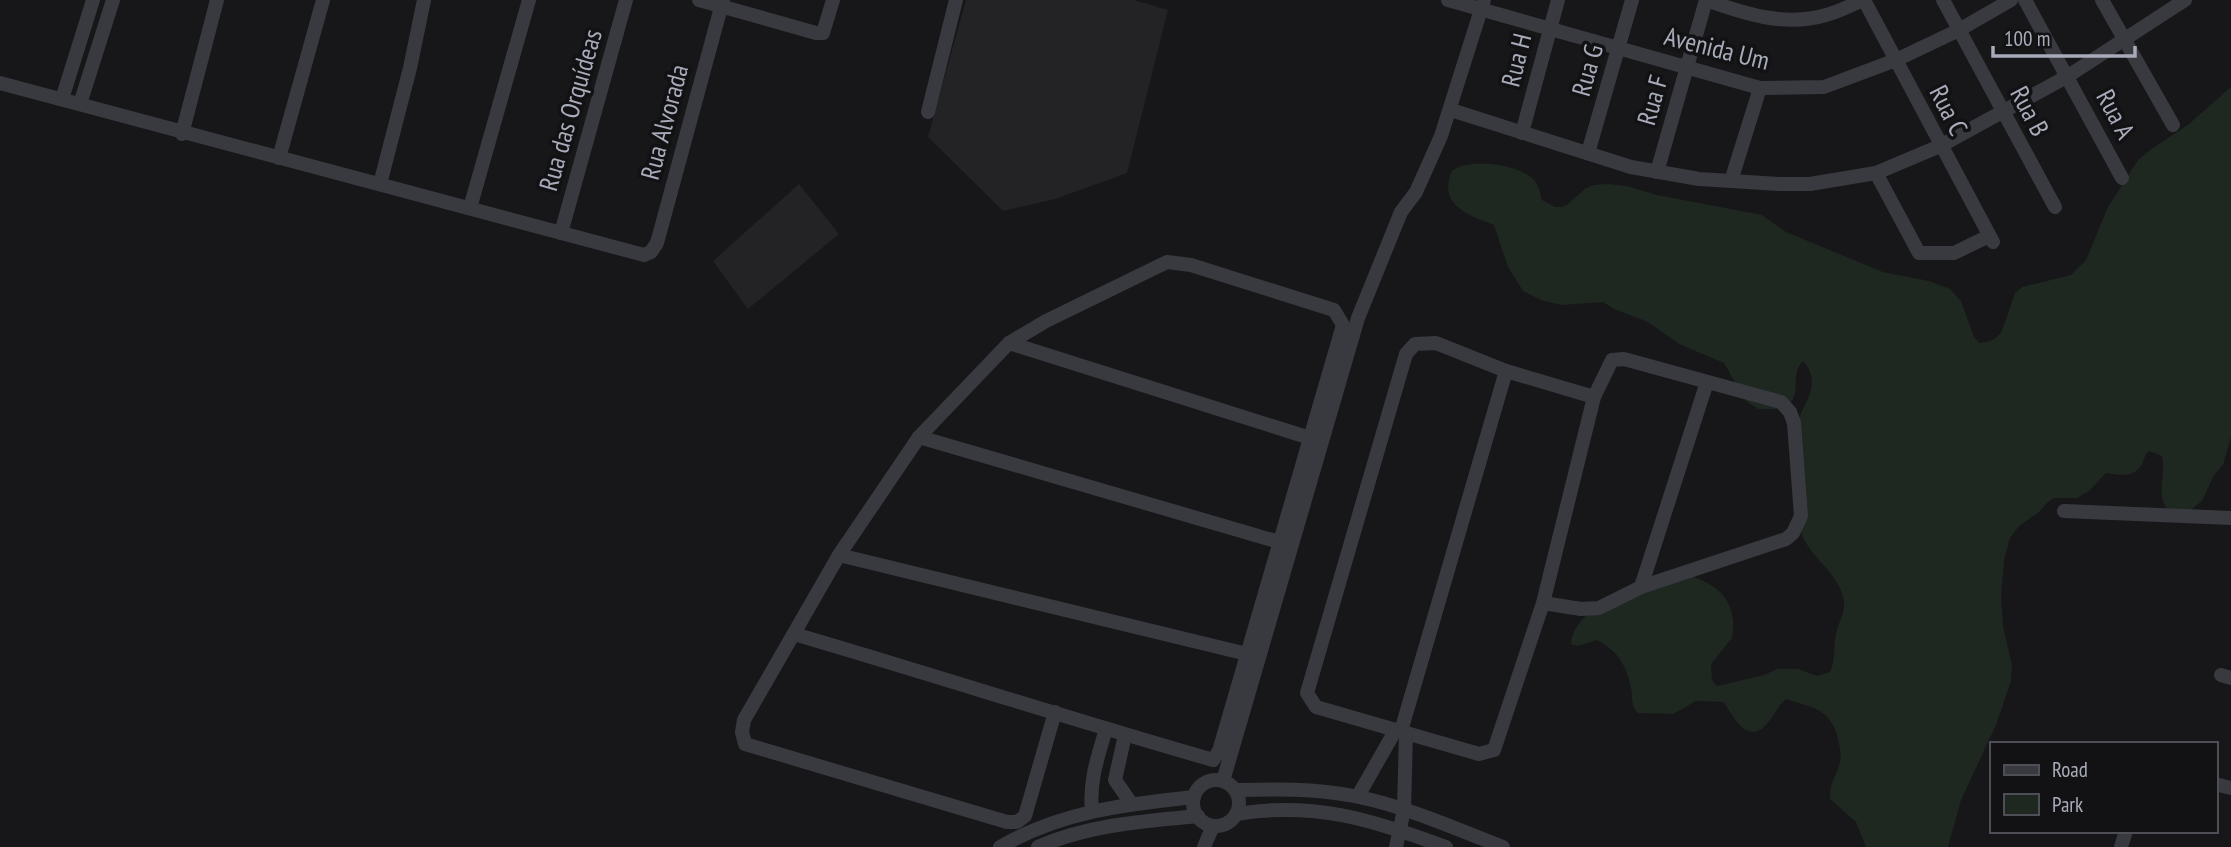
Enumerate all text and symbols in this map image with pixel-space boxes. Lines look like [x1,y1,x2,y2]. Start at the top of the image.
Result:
scale bar [1993,14,2135,58]
street label: Avenida Um [1661,19,1773,77]
street label: Rua das Orquídeas [531,25,609,195]
text: 100 m [2004,25,2050,52]
street label: Rua H [1494,30,1538,90]
street label: Rua G [1564,40,1610,100]
street label: Rua Alvorada [633,61,695,183]
street label: Rua F [1629,71,1675,129]
street label: Rua C [1923,80,1975,141]
street label: Rua B [2003,80,2057,142]
street label: Rua A [2089,84,2143,145]
legend [1990,742,2217,833]
text: Road [2052,756,2088,783]
text: Park [2052,791,2083,818]

